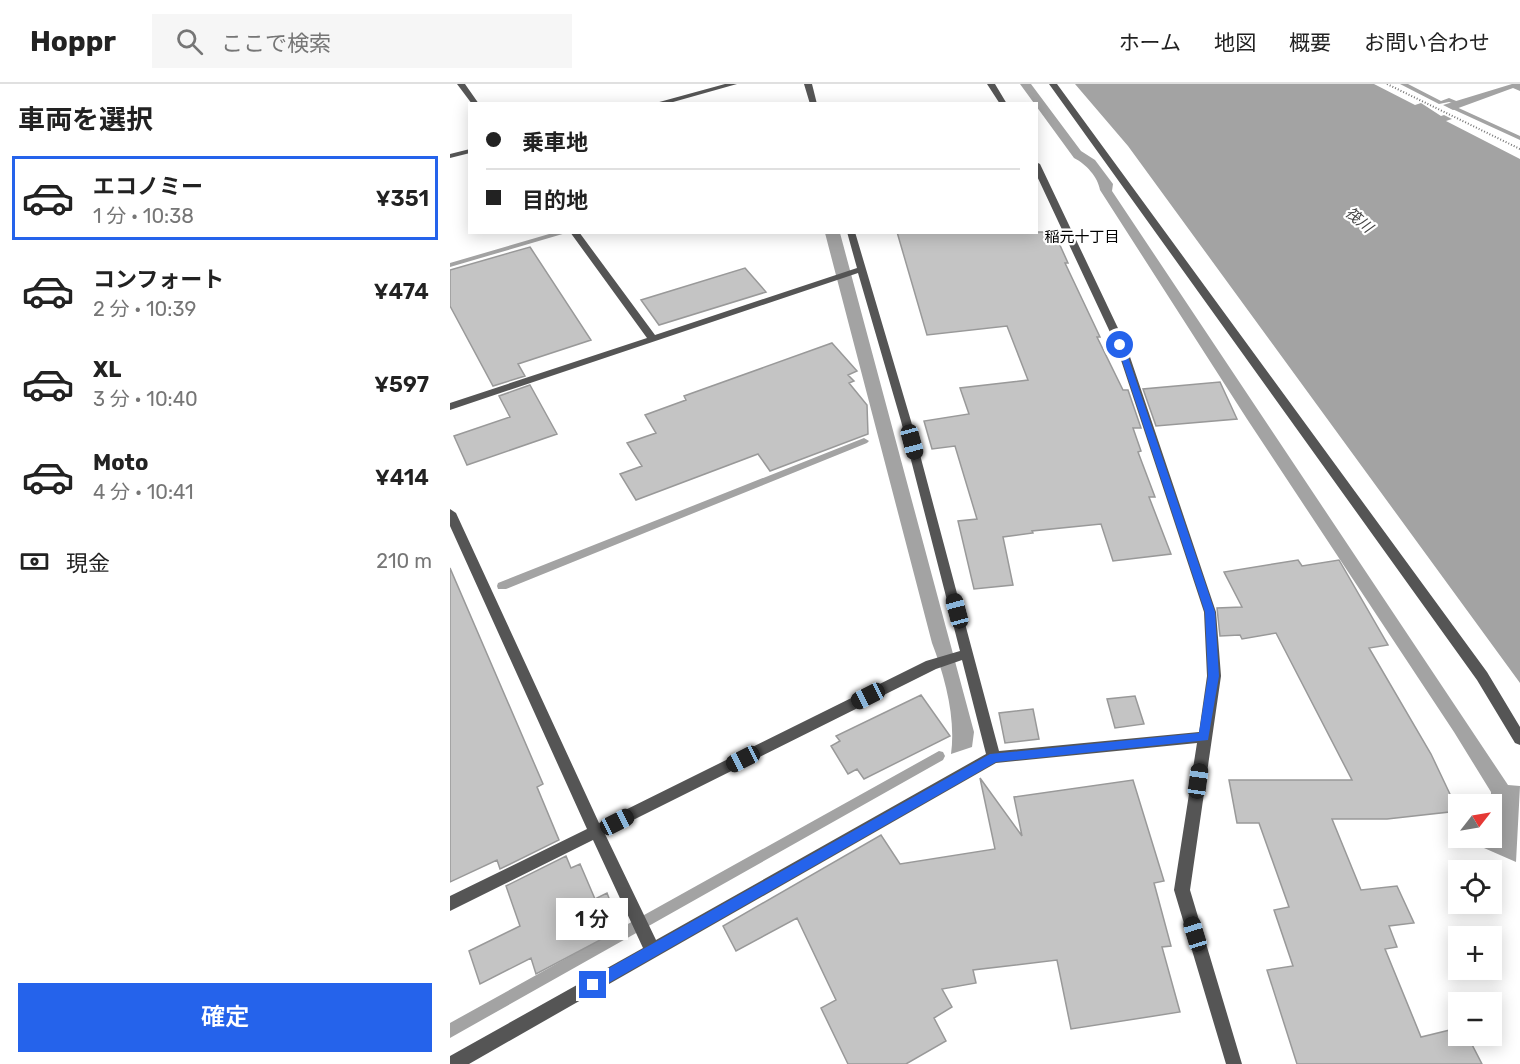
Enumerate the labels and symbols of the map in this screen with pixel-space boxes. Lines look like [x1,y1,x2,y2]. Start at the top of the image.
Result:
water label: 筏川 [1342,203,1378,238]
district label: 稲元十丁目 [1044,228,1120,246]
route start [1106,331,1133,358]
car [899,422,925,462]
car [944,591,970,631]
car [848,680,888,712]
car [723,743,763,775]
car [1187,762,1209,800]
north arrow [1448,794,1502,848]
car [597,806,637,838]
callout: 1 分 [557,898,629,940]
car [1181,914,1209,954]
route end [579,971,606,998]

